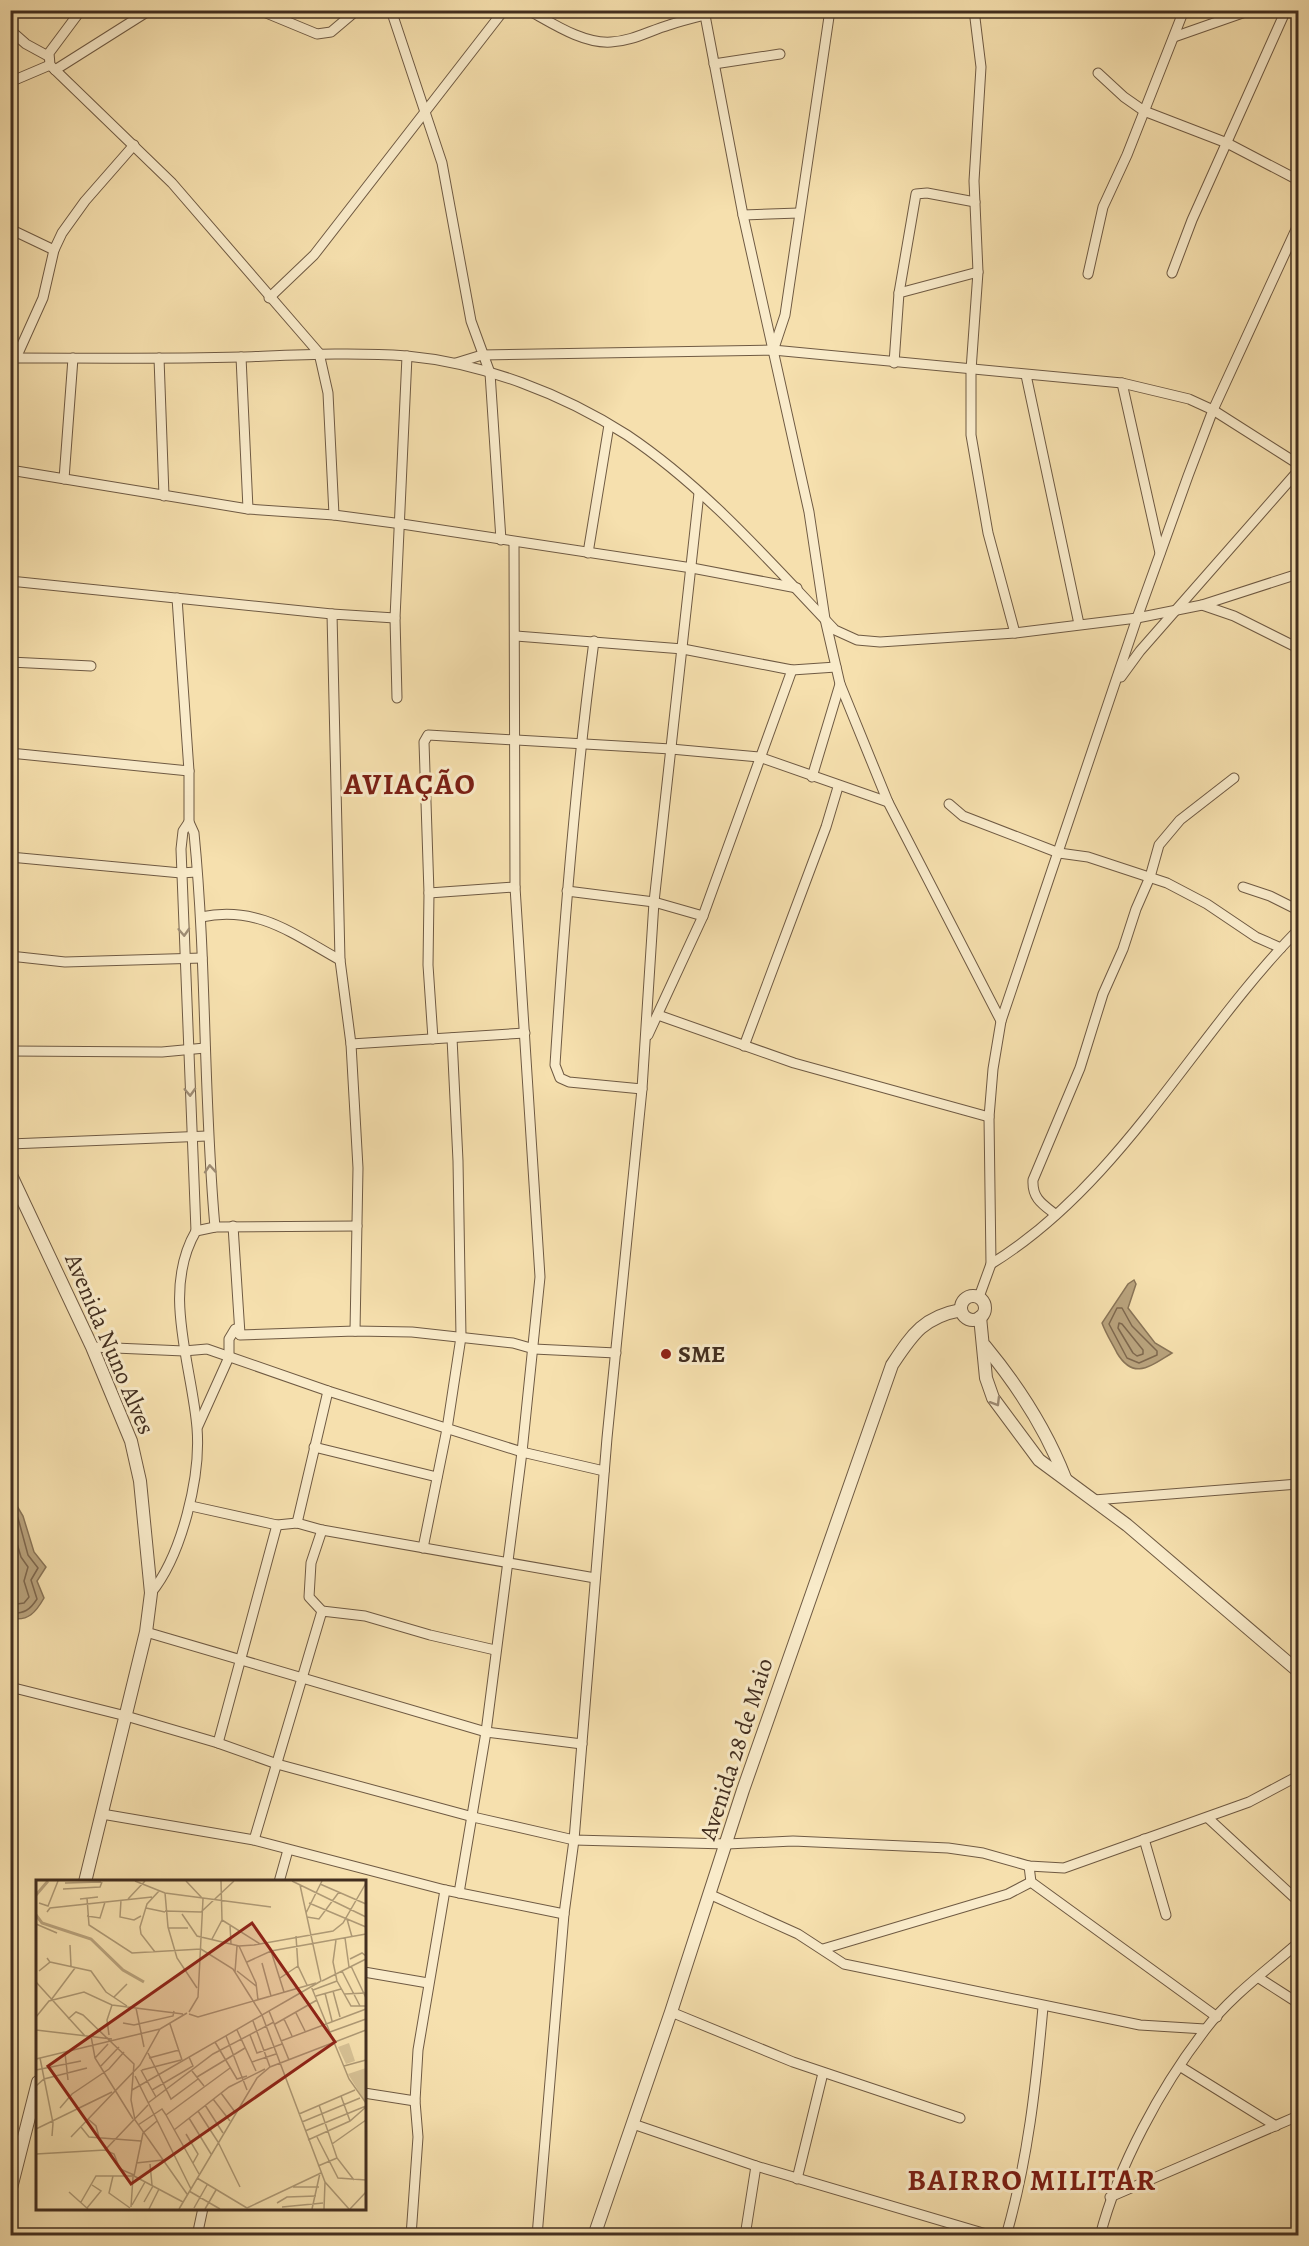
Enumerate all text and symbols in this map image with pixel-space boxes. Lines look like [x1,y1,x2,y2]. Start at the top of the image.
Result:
district label: AVIAÇÃO [343,764,476,804]
one-way arrow [178,927,190,936]
one-way arrow [184,1088,197,1097]
one-way arrow [204,1165,217,1174]
street label: Avenida Nuno Alves [57,1248,163,1439]
place label: SME [678,1338,725,1370]
marker: SME [659,1347,673,1361]
one-way arrow [989,1396,1000,1406]
street label: Avenida 28 de Maio [691,1654,781,1845]
inset map [36,1880,366,2210]
district label: BAIRRO MILITAR [907,2160,1157,2200]

